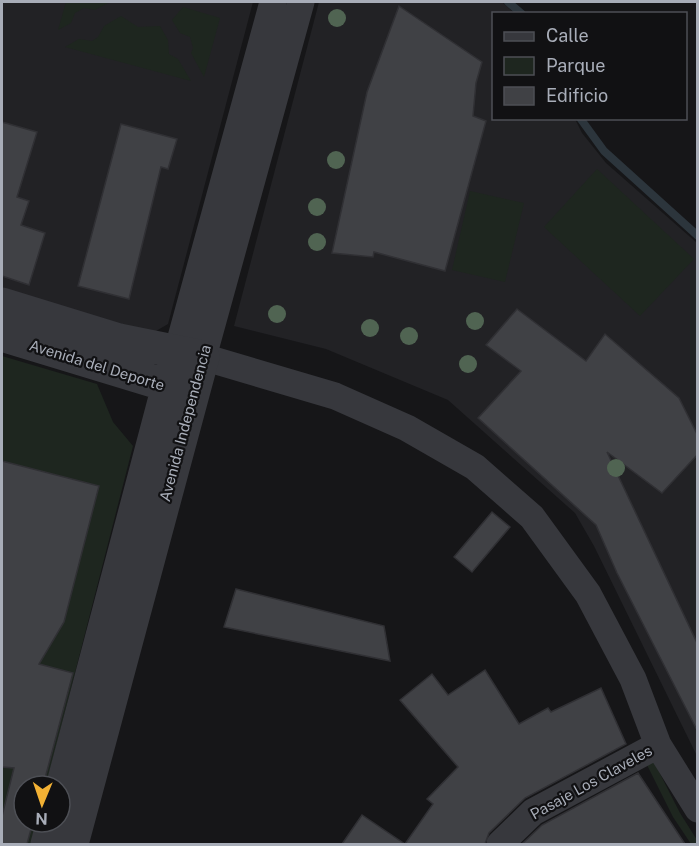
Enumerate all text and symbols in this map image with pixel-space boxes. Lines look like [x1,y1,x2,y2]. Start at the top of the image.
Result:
legend [492,12,687,120]
text: Calle [546,25,589,46]
text: Parque [546,55,606,76]
text: Edificio [546,85,608,106]
street label: Avenida del Deporte [27,336,167,394]
street label: Avenida Independencia [156,343,214,503]
street label: Pasaje Los Claveles [527,741,655,823]
north arrow [12,774,72,834]
text: N [35,809,48,828]

